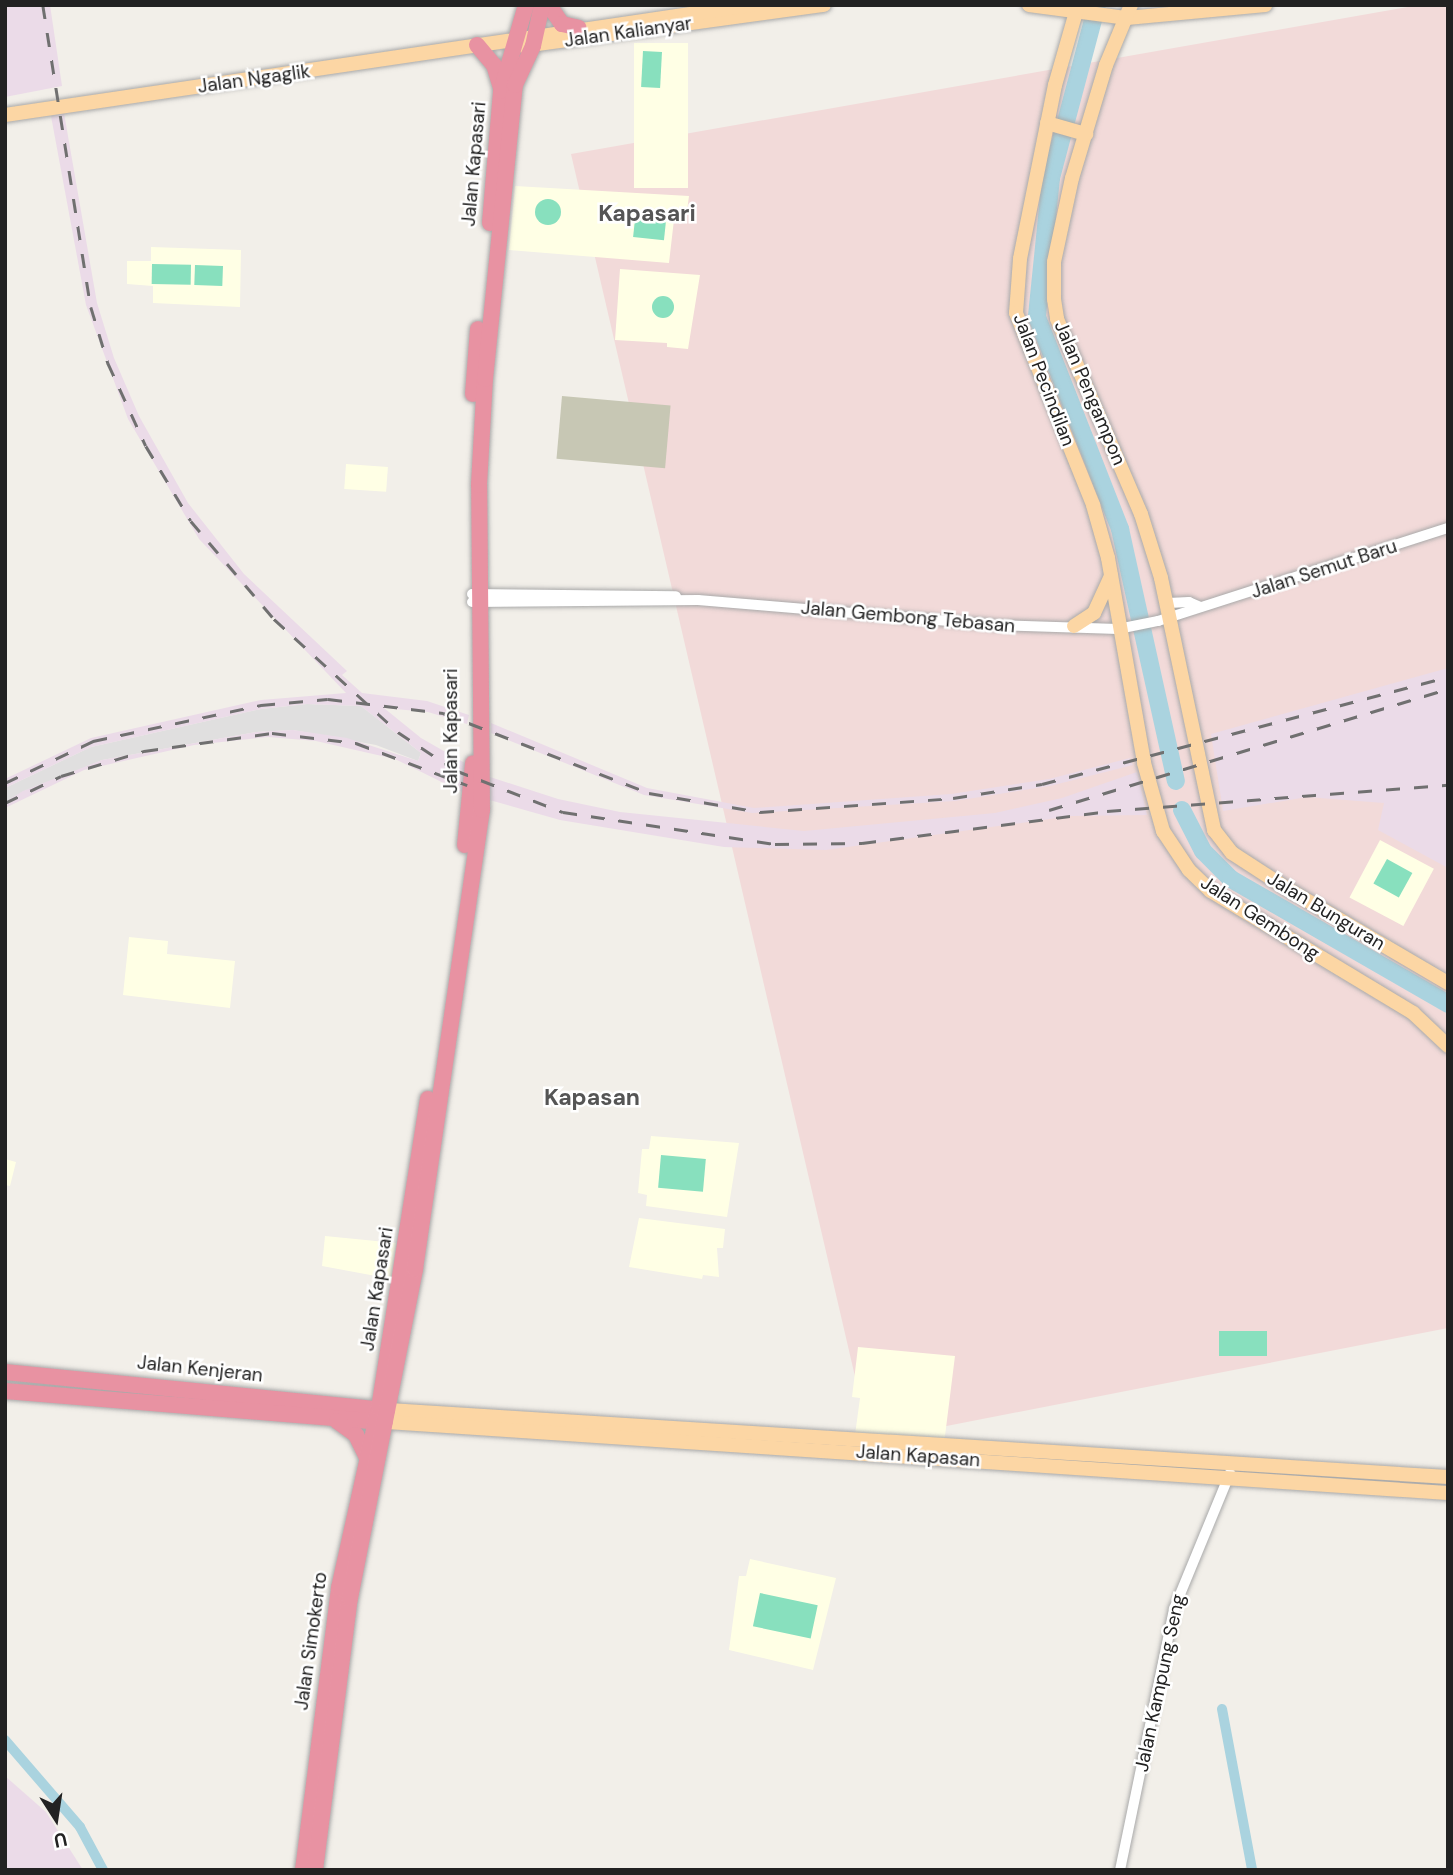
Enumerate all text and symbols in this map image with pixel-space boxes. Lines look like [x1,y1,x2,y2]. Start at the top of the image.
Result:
street label: Jalan Kalianyar [563,12,693,52]
street label: Jalan Ngaglik [196,60,312,98]
street label: Jalan Kapasari [457,101,491,227]
district label: Kapasari [598,199,696,227]
street label: Jalan Pecindilan [1008,311,1080,449]
street label: Jalan Pengampon [1049,317,1131,469]
street label: Jalan Semut Baru [1248,535,1400,603]
street label: Jalan Gembong Tebasan [800,596,1016,638]
street label: Jalan Kapasari [440,668,462,794]
street label: Jalan Bunguran [1263,867,1389,955]
street label: Jalan Gembong [1196,871,1324,965]
district label: Kapasan [544,1083,640,1111]
street label: Jalan Kapasari [356,1225,398,1353]
street label: Jalan Kenjeran [136,1351,264,1387]
street label: Jalan Kapasan [855,1440,981,1472]
street label: Jalan Simokerto [290,1570,332,1712]
street label: Jalan Kampung Seng [1130,1592,1190,1774]
north arrow [21,1784,91,1854]
text: U [52,1826,69,1854]

